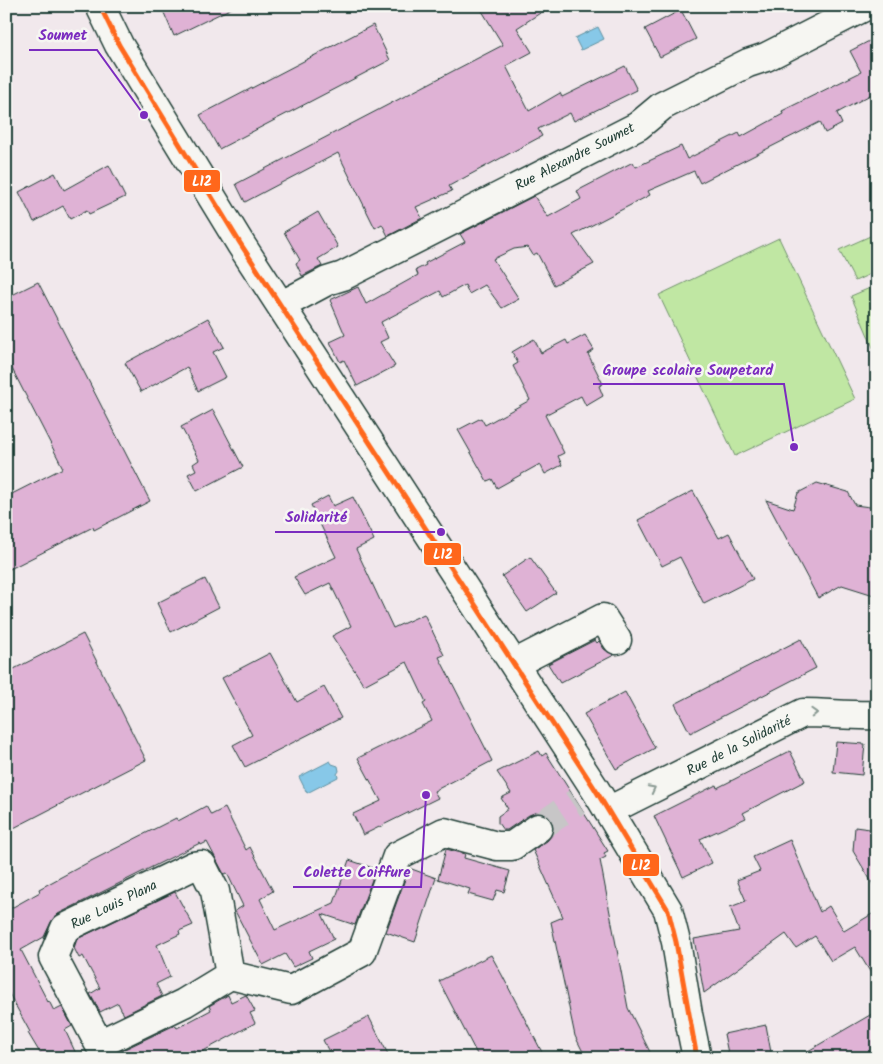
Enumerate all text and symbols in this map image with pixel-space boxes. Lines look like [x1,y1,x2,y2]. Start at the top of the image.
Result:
callout: Soumet [29,20,97,50]
text: Soumet [39,24,88,48]
street label: Rue Alexandre Soumet [511,117,639,197]
line badge: L12 [183,169,221,193]
text: L12 [192,171,212,193]
callout: Groupe scolaire Soupetard [593,354,784,384]
text: Groupe scolaire Soupetard [603,359,774,383]
callout: Solidarité [275,502,356,532]
text: Solidarité [285,506,348,530]
line badge: L12 [423,542,462,566]
text: L12 [433,544,453,566]
one-way arrow [810,708,818,718]
street label: Rue de la Solidarité [683,710,796,782]
one-way arrow [647,785,656,795]
line badge: L12 [622,853,660,877]
text: L12 [631,855,651,877]
callout: Colette Coiffure [293,857,421,887]
text: Colette Coiffure [303,861,411,885]
street label: Rue Louis Plana [67,874,161,936]

